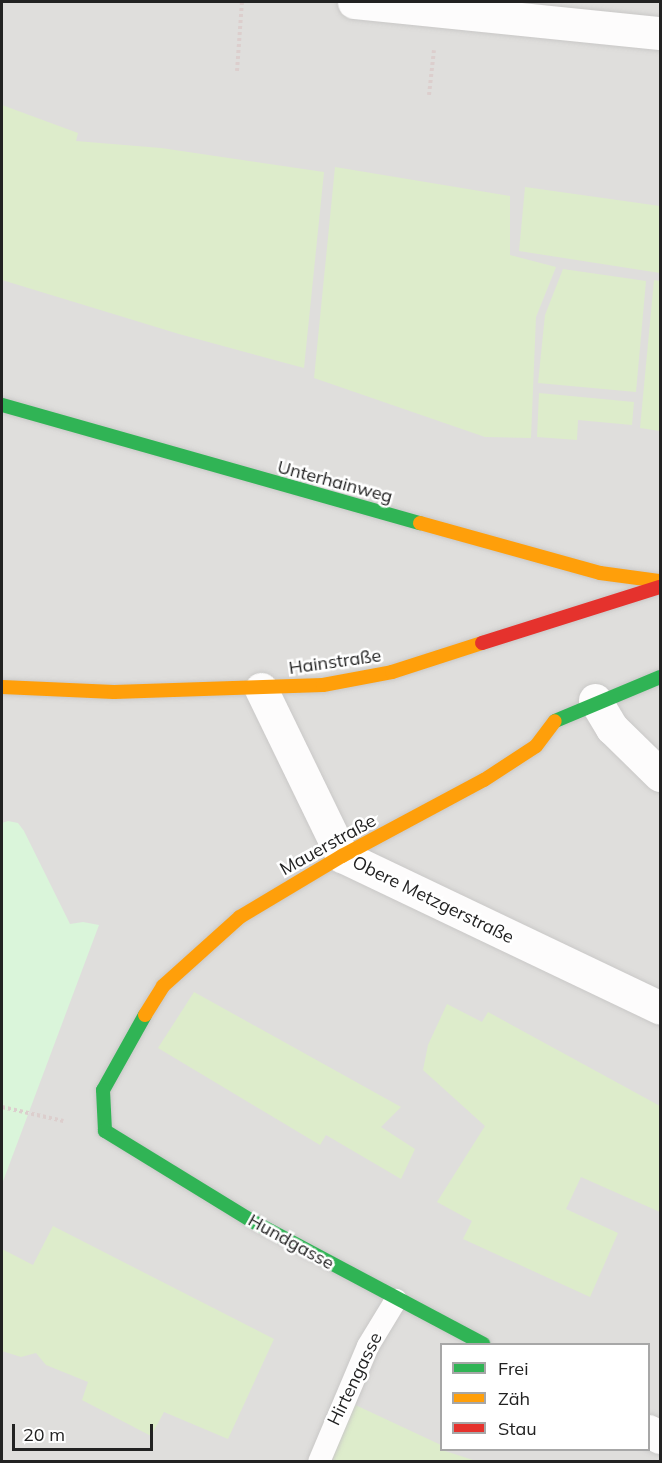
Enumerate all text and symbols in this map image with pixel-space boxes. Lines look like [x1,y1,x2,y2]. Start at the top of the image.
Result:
street label: Unterhainweg [275,456,395,508]
street label: Hainstraße [287,645,383,679]
street label: Mauerstraße [276,810,380,880]
street label: Obere Metzgerstraße [349,852,517,948]
street label: Hundgasse [244,1210,338,1274]
street label: Hirtengasse [323,1329,387,1429]
legend [440,1343,650,1451]
text: Frei [498,1357,528,1380]
text: Zäh [498,1387,530,1410]
scale bar [15,1412,156,1450]
text: Stau [498,1417,537,1440]
text: 20 m [23,1423,65,1446]

